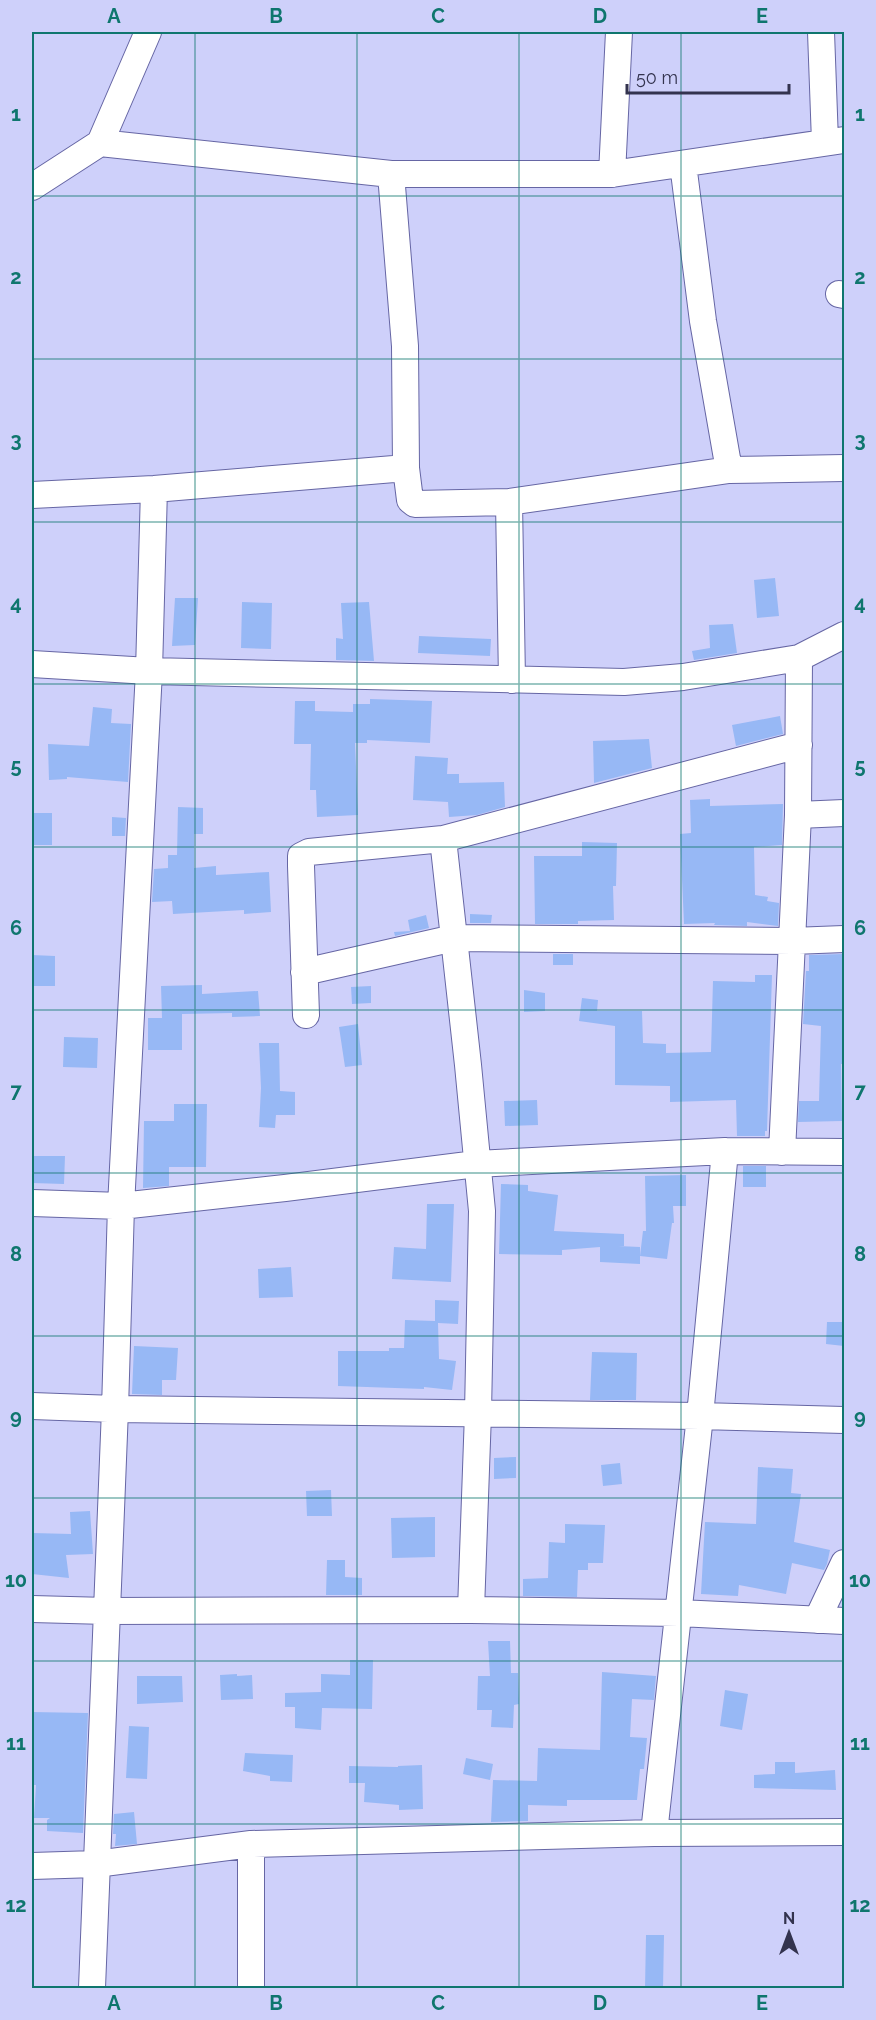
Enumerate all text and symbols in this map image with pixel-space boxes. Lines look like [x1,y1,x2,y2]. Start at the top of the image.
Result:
text: A [107,4,121,28]
text: B [269,4,283,28]
text: C [431,4,445,28]
text: D [593,4,607,28]
text: E [756,4,768,28]
scale bar [627,57,789,95]
text: 50 m [636,67,678,88]
text: 1 [11,102,21,126]
text: 1 [855,102,865,126]
text: 2 [10,265,22,289]
text: 2 [854,265,866,289]
text: 3 [10,428,22,452]
text: 3 [854,428,866,452]
text: 4 [10,591,22,615]
text: 4 [854,591,866,615]
text: 5 [10,754,22,778]
text: 5 [854,754,866,778]
text: 6 [10,916,22,940]
text: 6 [854,916,866,940]
text: 7 [10,1079,22,1103]
text: 7 [854,1079,866,1103]
text: 8 [10,1242,22,1266]
text: 8 [854,1242,866,1266]
text: 9 [10,1405,22,1429]
text: 9 [854,1405,866,1429]
text: 10 [5,1568,27,1592]
text: 10 [849,1568,871,1592]
text: 11 [6,1731,26,1755]
text: 11 [850,1731,870,1755]
text: 12 [5,1893,27,1917]
text: 12 [849,1893,871,1917]
north arrow [759,1903,819,1963]
text: N [783,1909,795,1928]
text: A [107,1991,121,2015]
text: B [269,1991,283,2015]
text: C [431,1991,445,2015]
text: D [593,1991,607,2015]
text: E [756,1991,768,2015]

